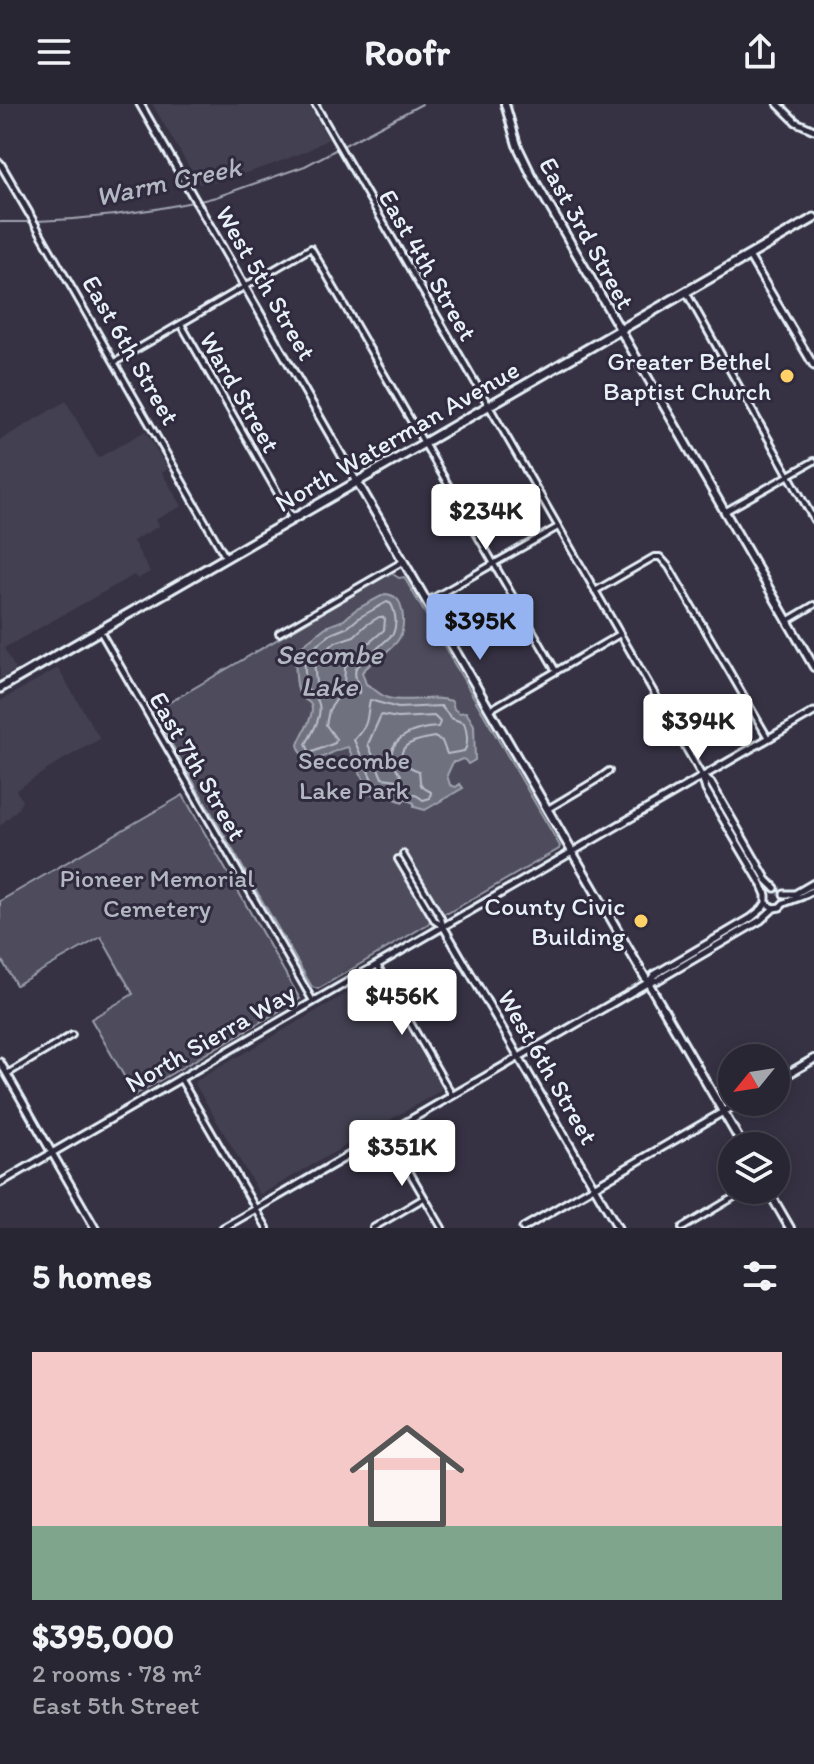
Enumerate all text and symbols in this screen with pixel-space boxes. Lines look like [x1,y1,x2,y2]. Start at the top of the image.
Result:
icon: menu [32,30,76,74]
icon: share [738,30,782,74]
text: Roofr [364,31,450,74]
water label: Warm Creek [92,149,245,213]
street label: East 3rd Street [532,151,642,315]
street label: East 4th Street [372,184,484,347]
street label: West 5th Street [209,200,323,366]
street label: East 6th Street [75,269,187,431]
street label: Ward Street [193,326,288,458]
place label: Greater Bethel Baptist Church [603,345,771,407]
street label: North Waterman Avenue [269,353,525,519]
marker: Greater Bethel Baptist Church [778,367,796,385]
pin: $234K [430,484,542,552]
text: $234K [449,494,523,526]
pin: $395K [424,594,536,662]
text: $395K [444,604,516,636]
water label: Secombe Lake [275,637,384,703]
street label: East 7th Street [142,686,254,846]
pin: $394K [642,694,754,762]
text: $394K [661,704,735,736]
park label: Seccombe Lake Park [298,744,410,806]
park label: Pioneer Memorial Cemetery [59,862,255,924]
place label: County Civic Building [484,890,626,952]
marker: County Civic Building [632,912,650,930]
pin: $456K [346,969,458,1037]
street label: North Sierra Way [119,976,301,1100]
text: $456K [366,979,438,1011]
street label: West 6th Street [491,984,605,1150]
north arrow [718,1044,790,1116]
map controls [718,1044,790,1204]
pin: $351K [346,1120,458,1188]
text: $351K [367,1130,437,1162]
button: layers [718,1132,790,1204]
icon: filters [738,1254,782,1298]
text: 5 homes [32,1256,152,1297]
icon: home [335,1404,479,1548]
text: $395,000 [32,1616,174,1657]
text: 2 rooms · 78 m² [32,1657,202,1689]
text: East 5th Street [32,1689,200,1721]

